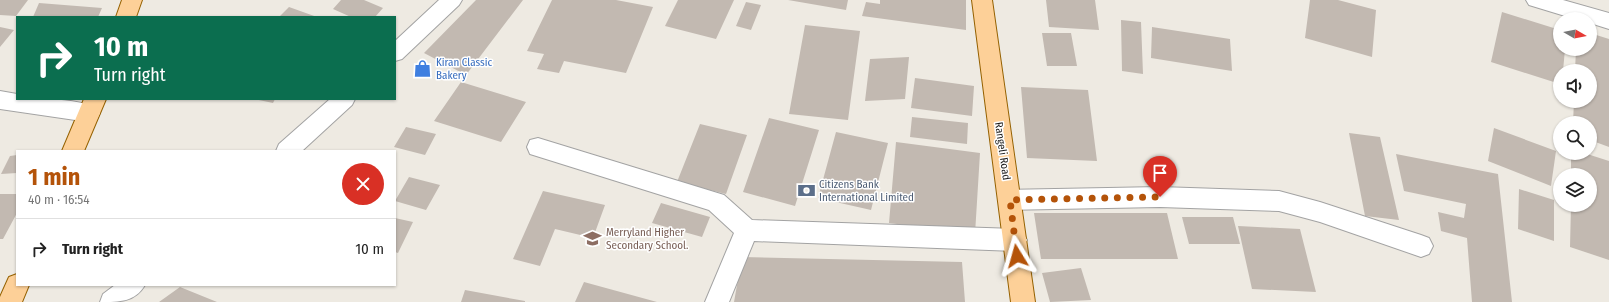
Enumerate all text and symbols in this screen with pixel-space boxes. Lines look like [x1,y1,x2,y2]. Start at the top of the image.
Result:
north arrow [1553,12,1597,56]
map controls [1553,12,1597,212]
text: 10 m [94,30,148,63]
icon: right [28,32,80,84]
place label: Kiran Classic Bakery [436,56,493,82]
shop icon: Kiran Classic Bakery [413,58,433,78]
text: Turn right [94,64,166,86]
button: sound [1553,64,1597,108]
button: search [1553,116,1597,160]
street label: Rangeli Road [992,121,1013,181]
pin [1143,156,1177,197]
icon: arrive [1149,162,1171,184]
text: 1 min [28,163,80,191]
button: close [342,163,384,205]
button: layers [1553,168,1597,212]
place label: Citizens Bank International Limited [819,178,914,204]
bank icon: Citizens Bank International Limited [796,180,816,200]
text: 40 m · 16:54 [28,192,90,207]
place label: Merryland Higher Secondary School. [606,226,688,252]
school or university icon: Merryland Higher Secondary School. [583,228,603,248]
position arrow [996,235,1038,277]
icon: right [28,238,50,260]
text: Turn right [62,240,123,258]
text: 10 m [355,240,384,258]

